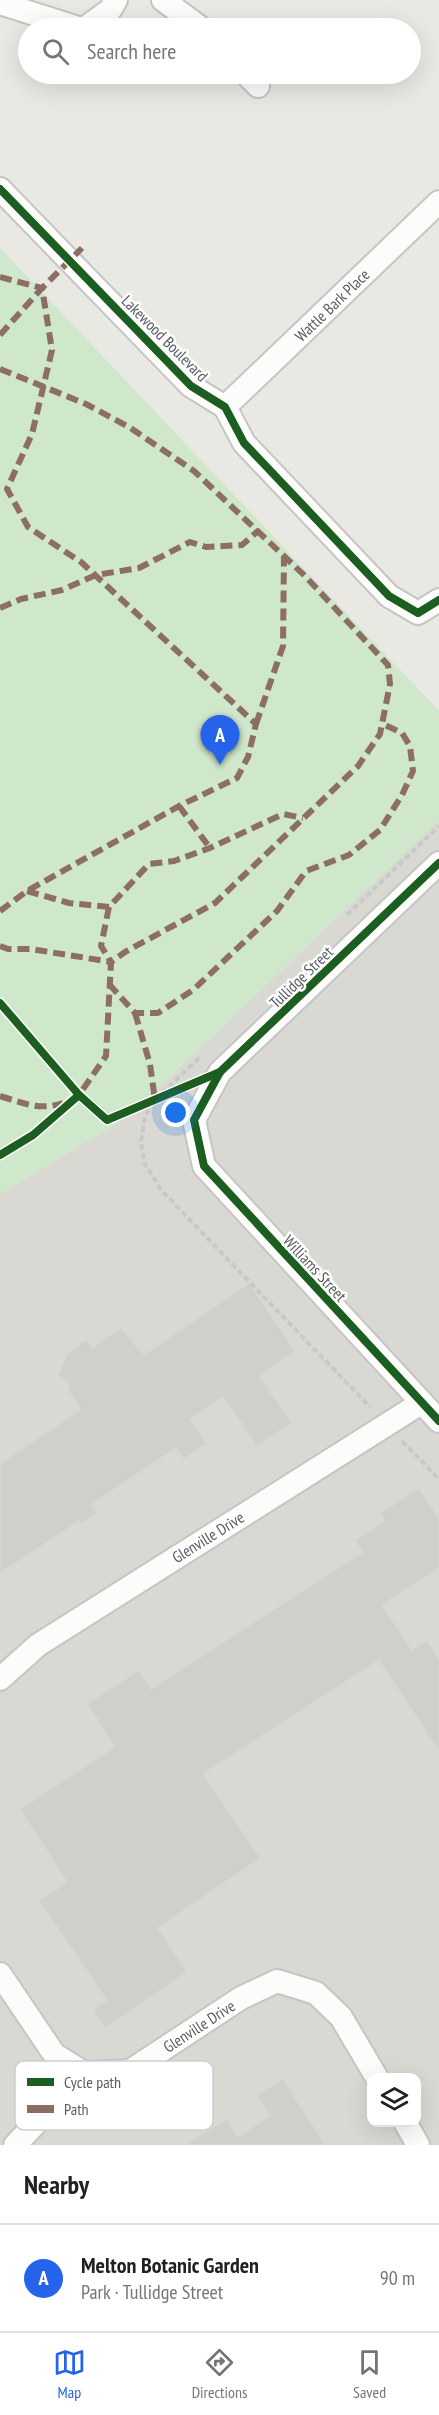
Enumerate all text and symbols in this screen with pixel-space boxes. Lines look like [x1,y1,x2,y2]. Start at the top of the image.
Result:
search box [18,18,421,84]
icon: search [39,35,72,68]
text: Search here [87,37,176,65]
street label: Wattle Bark Place [291,264,373,346]
street label: Lakewood Boulevard [118,291,212,385]
pin: A [200,716,240,765]
street label: Tullidge Street [265,941,337,1012]
your location [161,1098,190,1127]
street label: Williams Street [279,1231,351,1306]
street label: Glenville Drive [168,1507,248,1567]
street label: Glenville Drive [159,1995,239,2057]
legend [15,2061,213,2130]
text: Cycle path [64,2072,121,2092]
map controls [367,2073,421,2127]
button: layers [367,2073,421,2127]
text: Path [64,2099,89,2119]
text: Nearby [24,2168,89,2201]
text: Melton Botanic Garden [81,2251,259,2279]
text: A [38,2265,49,2291]
text: 90 m [380,2265,415,2291]
text: Park · Tullidge Street [81,2279,223,2305]
tab: Map [53,2346,86,2402]
tab: Directions [192,2346,247,2402]
tab: Saved [353,2346,386,2402]

